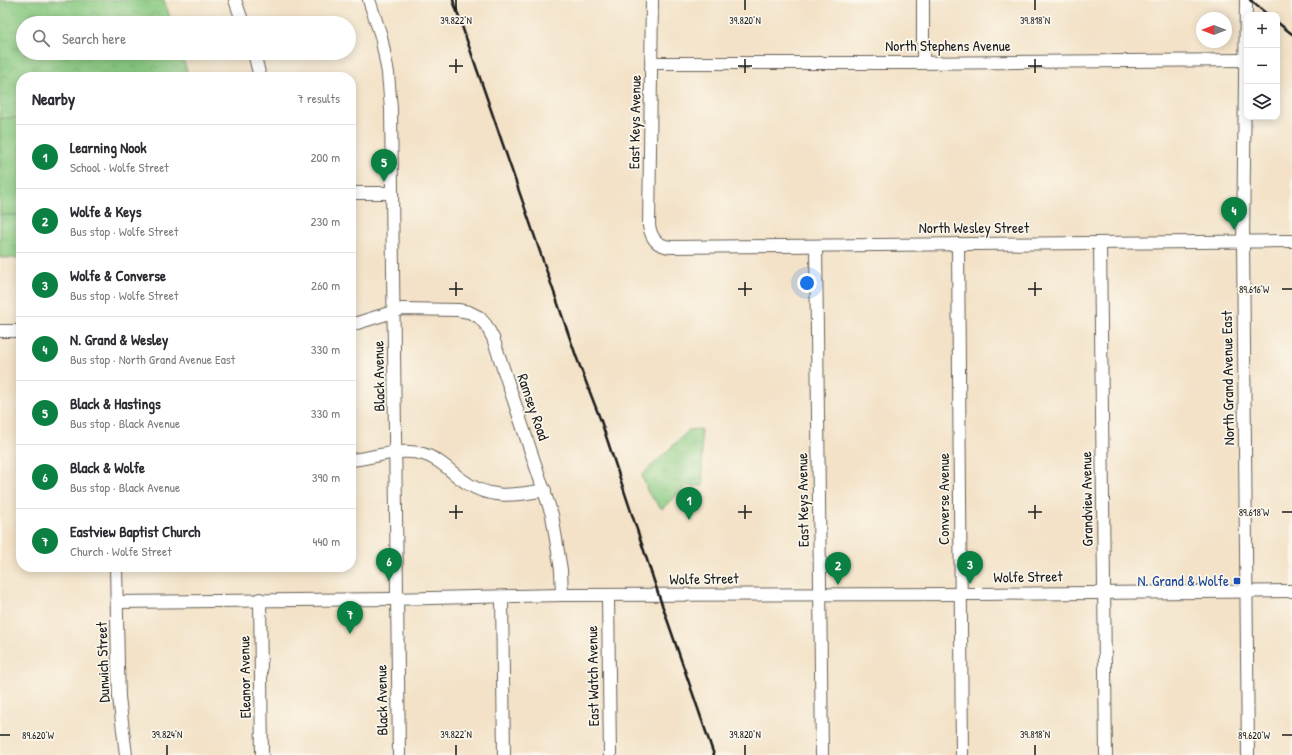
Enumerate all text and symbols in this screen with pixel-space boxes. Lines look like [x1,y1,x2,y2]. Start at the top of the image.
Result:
north arrow [1196,12,1232,48]
map controls [1244,12,1280,120]
button: + [1244,12,1280,48]
text: 39.822°N [440,14,472,27]
text: 39.820°N [729,14,761,27]
text: 39.818°N [1020,14,1050,27]
search box [16,16,356,60]
icon: search [30,27,52,49]
text: Search here [62,28,126,49]
street label: North Stephens Avenue [885,35,1011,56]
button: − [1244,48,1280,84]
street label: East Keys Avenue [623,75,646,169]
button: layers [1244,84,1280,120]
text: Nearby [32,87,75,110]
text: 7 results [297,89,340,107]
text: Learning Nook [70,137,147,158]
text: 1 [43,148,47,166]
text: 200 m [310,148,340,166]
pin: 5 [371,149,397,182]
text: School · Wolfe Street [70,158,169,176]
pin: 4 [1221,197,1247,230]
text: Wolfe & Keys [70,201,141,222]
text: 2 [42,212,48,230]
text: 230 m [310,212,340,230]
street label: North Wesley Street [919,217,1030,238]
text: Bus stop · Wolfe Street [70,222,178,240]
text: Wolfe & Converse [70,265,166,286]
your location [797,273,817,293]
text: 3 [42,276,48,294]
text: 260 m [311,276,340,294]
text: 89.616°W [1239,283,1270,296]
text: Bus stop · Wolfe Street [70,286,178,304]
street label: North Grand Avenue East [1216,310,1239,445]
text: N. Grand & Wesley [70,329,168,350]
text: 4 [43,340,47,358]
text: 330 m [311,340,340,358]
street label: Black Avenue [367,340,390,412]
text: Bus stop · North Grand Avenue East [70,350,235,368]
street label: Ramsey Road [512,371,555,443]
text: Black & Hastings [70,393,161,414]
text: 5 [42,404,48,422]
text: 330 m [311,404,340,422]
text: Bus stop · Black Avenue [70,414,180,432]
street label: Grandview Avenue [1075,451,1098,547]
street label: East Keys Avenue [791,453,814,547]
street label: Converse Avenue [933,453,954,545]
text: Black & Wolfe [70,457,145,478]
text: 6 [42,468,48,486]
text: 390 m [312,468,340,486]
text: Bus stop · Black Avenue [70,478,180,496]
pin: 1 [676,487,702,520]
text: 89.618°W [1239,506,1270,519]
text: Eastview Baptist Church [70,521,200,542]
text: 7 [42,532,48,550]
text: 440 m [313,532,340,550]
text: Church · Wolfe Street [70,542,172,560]
pin: 6 [376,548,402,581]
pin: 3 [957,551,983,584]
pin: 2 [825,552,851,585]
street label: Wolfe Street [993,565,1064,588]
street label: Wolfe Street [669,567,740,590]
place label: N. Grand & Wolfe [1137,570,1229,591]
marker: N. Grand & Wolfe [1232,576,1242,586]
pin: 7 [337,601,363,634]
street label: Dunwich Street [91,620,114,703]
street label: East Watch Avenue [581,625,604,727]
street label: Eleanor Avenue [233,636,256,718]
street label: Black Avenue [370,664,393,736]
text: 39.824°N [152,728,182,741]
text: 39.822°N [440,728,472,741]
text: 39.820°N [729,728,761,741]
text: 39.818°N [1020,728,1050,741]
text: 89.620°W [22,729,55,742]
text: 89.620°W [1238,729,1271,742]

